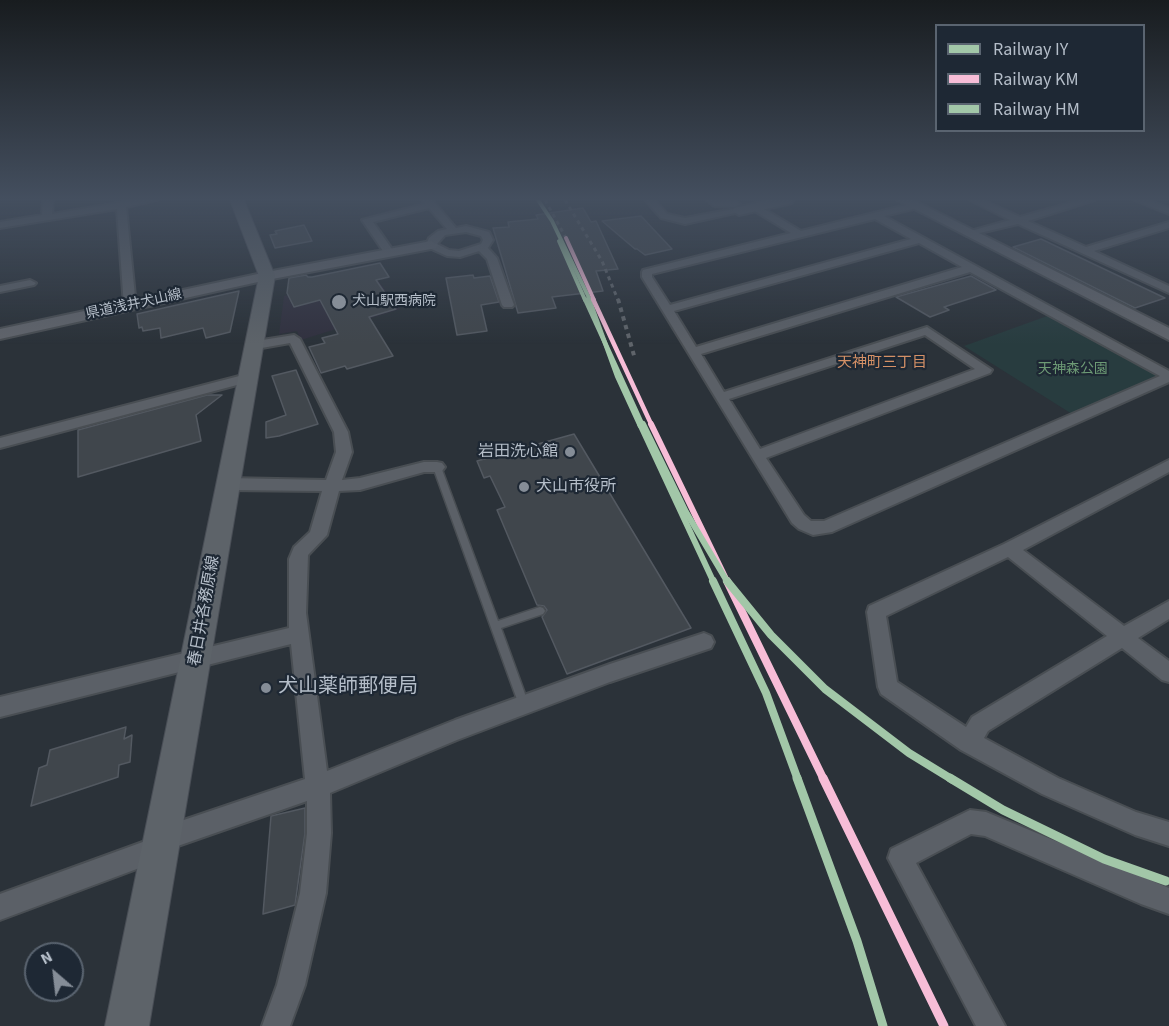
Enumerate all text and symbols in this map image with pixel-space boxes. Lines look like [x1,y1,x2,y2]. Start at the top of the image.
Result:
legend [935,24,1145,132]
text: Railway IY [993,37,1068,62]
text: Railway KM [993,67,1079,92]
text: Railway HM [993,97,1080,122]
street label: 県道浅井犬山線 [84,287,184,323]
marker: 犬山駅西病院 [330,293,348,311]
place label: 犬山駅西病院 [352,294,436,310]
district label: 天神町三丁目 [837,355,927,373]
park label: 天神森公園 [1038,362,1108,378]
place label: 岩田洗心館 [478,442,558,462]
marker: 岩田洗心館 [563,445,577,459]
place label: 犬山市役所 [536,477,616,497]
marker: 犬山市役所 [517,480,531,494]
street label: 春日井各務原線 [186,554,224,668]
place label: 犬山薬師郵便局 [278,676,418,700]
marker: 犬山薬師郵便局 [259,681,273,695]
north arrow [24,942,84,1002]
text: N [37,946,56,970]

